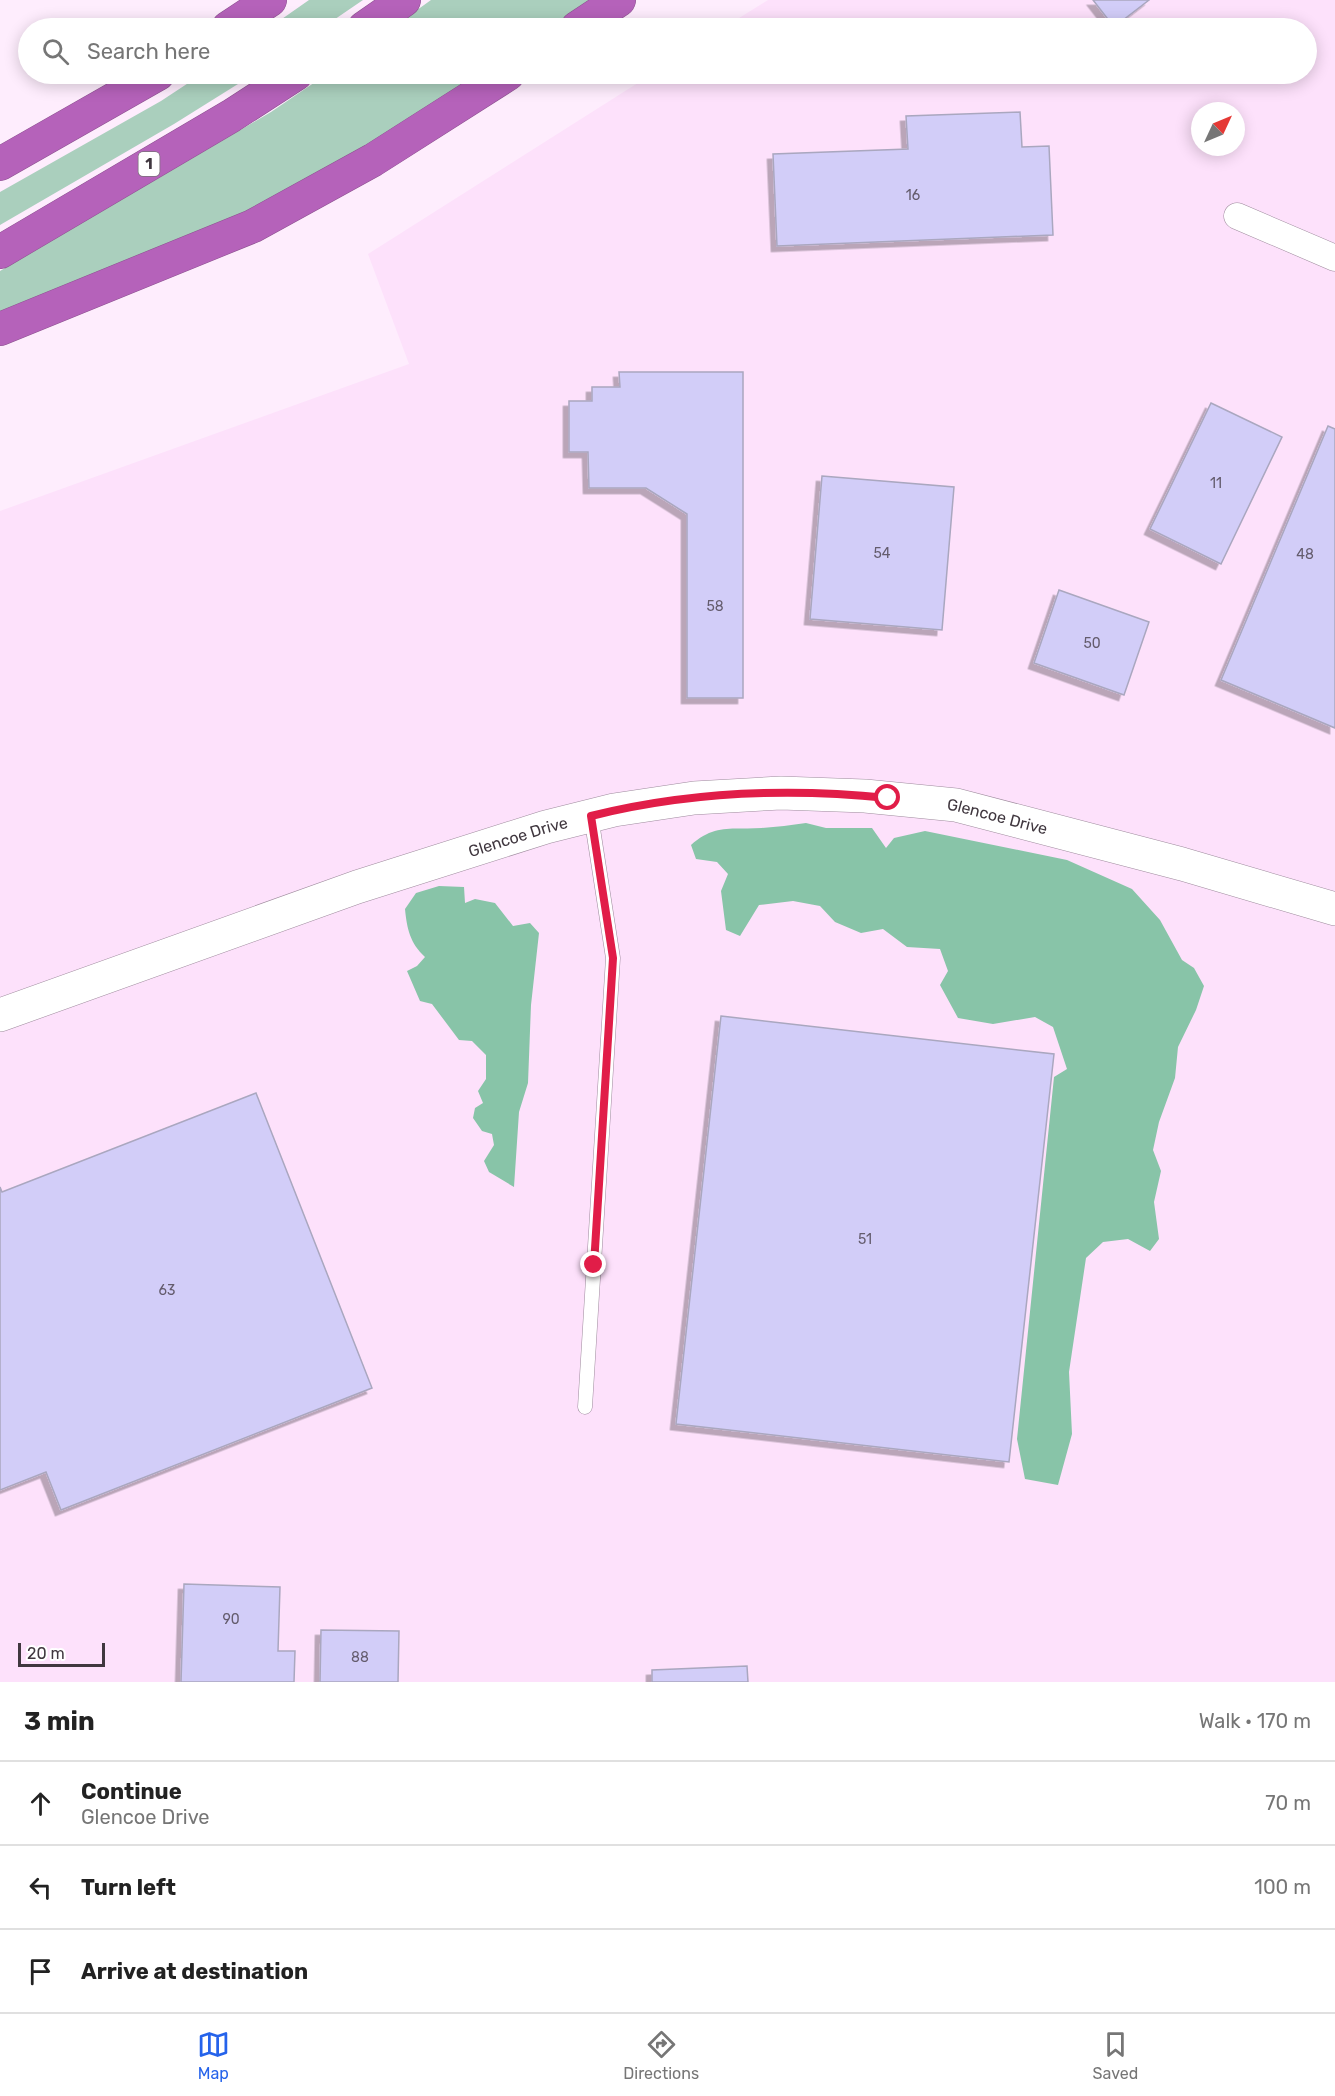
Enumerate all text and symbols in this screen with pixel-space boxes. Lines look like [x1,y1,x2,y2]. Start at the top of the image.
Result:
search box [18,18,1317,84]
icon: search [39,35,72,68]
text: Search here [87,38,210,65]
north arrow [1191,102,1245,156]
road number: 1 [138,152,160,176]
house number: 16 [906,187,920,204]
house number: 11 [1210,475,1222,492]
house number: 54 [873,545,891,562]
house number: 48 [1296,546,1314,563]
house number: 58 [706,598,724,615]
house number: 50 [1083,635,1101,652]
route start [874,784,900,810]
street label: Glencoe Drive [946,795,1050,838]
street label: Glencoe Drive [466,812,570,861]
house number: 51 [858,1231,872,1248]
route end [580,1251,606,1277]
house number: 63 [159,1282,175,1299]
house number: 90 [222,1611,240,1628]
scale bar [18,1640,105,1668]
text: 20 m [27,1644,65,1663]
house number: 88 [351,1649,369,1666]
text: 3 min [24,1706,95,1737]
text: Walk · 170 m [1199,1709,1311,1733]
text: Continue [81,1778,182,1805]
icon: ahead [24,1787,57,1820]
text: 70 m [1265,1791,1311,1815]
text: Glencoe Drive [81,1805,210,1829]
icon: left [24,1871,57,1904]
text: Turn left [81,1874,176,1901]
text: 100 m [1254,1875,1311,1899]
icon: arrive [24,1955,57,1988]
text: Arrive at destination [81,1958,308,1985]
tab: Map [197,2028,230,2083]
tab: Directions [623,2028,699,2083]
tab: Saved [1093,2028,1138,2083]

